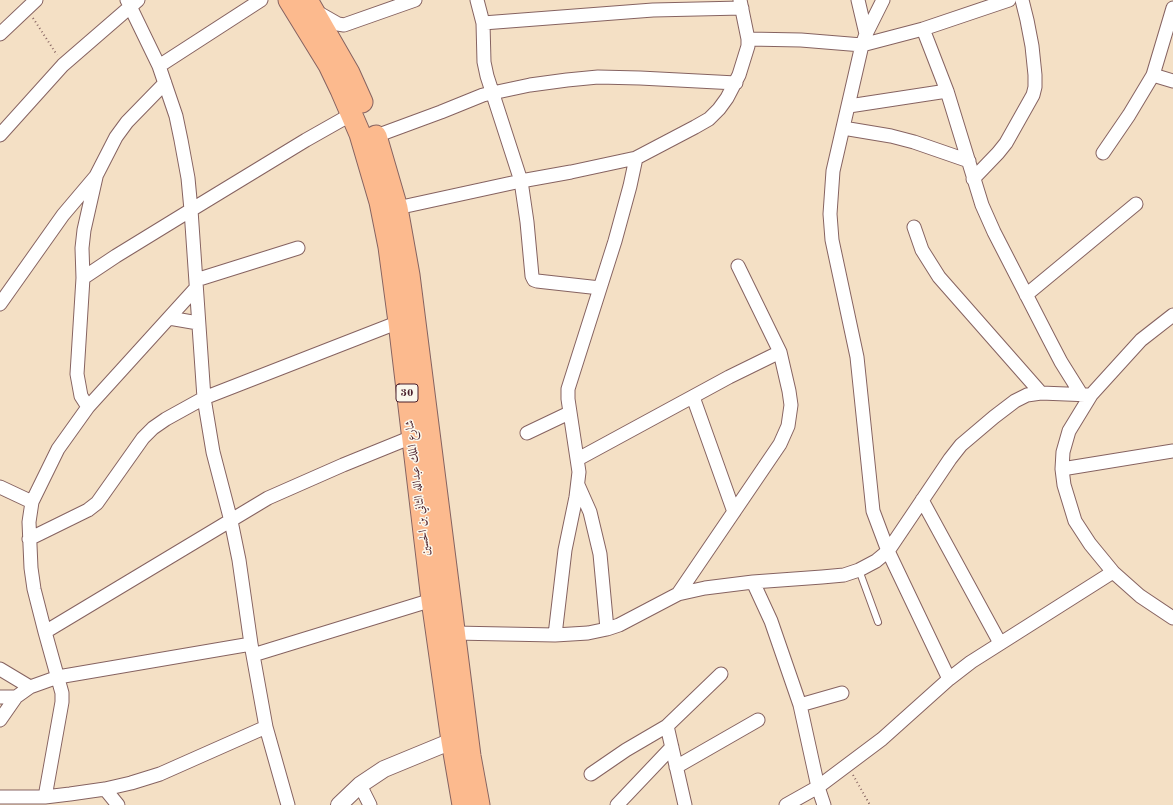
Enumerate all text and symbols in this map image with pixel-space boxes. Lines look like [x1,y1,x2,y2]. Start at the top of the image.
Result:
road number: 30 [396,384,418,402]
street label: شارع الملك عبدالله الثاني بن الحسين [403,419,433,557]

